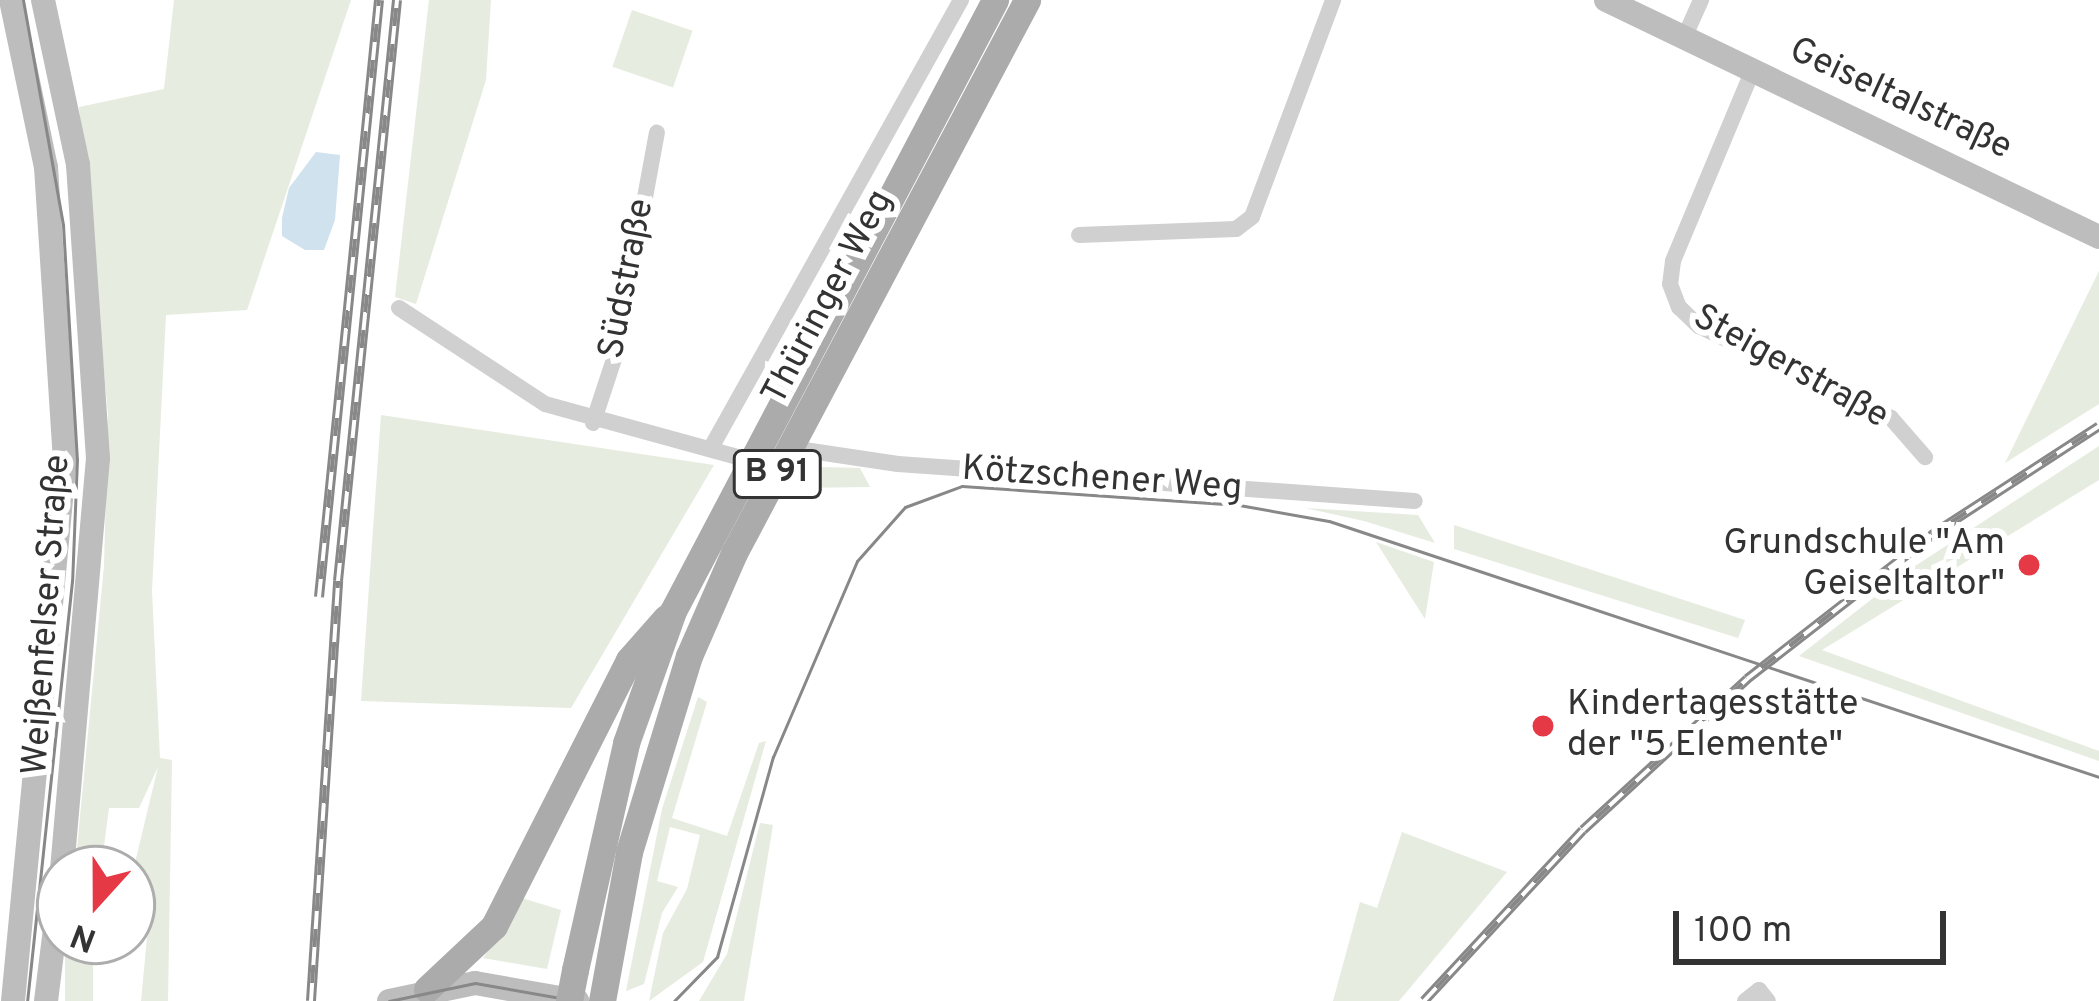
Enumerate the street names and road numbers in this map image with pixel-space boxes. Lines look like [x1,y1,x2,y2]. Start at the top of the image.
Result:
street label: Geiseltalstraße [1782,30,2018,170]
street label: Thüringer Weg [754,183,904,413]
street label: Südstraße [591,195,665,363]
street label: Steigerstraße [1685,297,1895,439]
road number: B 91 [732,447,822,501]
street label: Kötzschener Weg [960,449,1244,511]
street label: Weißenfelser Straße [15,453,81,777]

